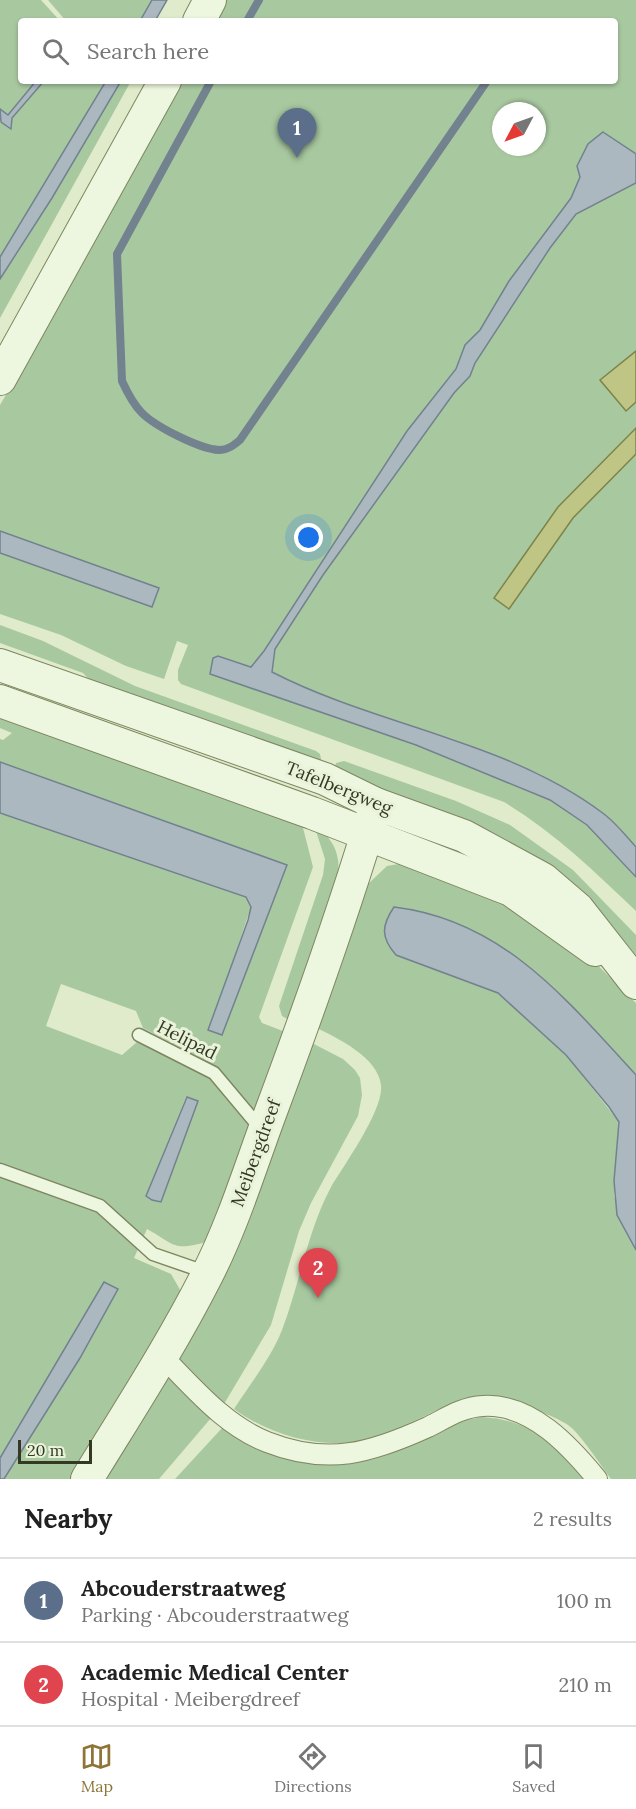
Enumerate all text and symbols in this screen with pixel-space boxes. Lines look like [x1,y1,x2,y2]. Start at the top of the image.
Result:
search box [18,18,618,84]
icon: search [39,35,72,68]
text: Search here [87,37,209,65]
north arrow [492,102,546,156]
pin: 1 [278,108,316,158]
your location [294,523,323,552]
street label: Tafelbergweg [282,756,397,820]
street label: Helipad [153,1015,221,1064]
street label: Meibergdreef [225,1094,286,1210]
pin: 2 [298,1248,338,1298]
scale bar [18,1437,92,1464]
text: 20 m [27,1440,64,1460]
text: Nearby [24,1502,112,1535]
text: 2 results [533,1506,612,1531]
text: Abcouderstraatweg [81,1574,285,1602]
text: 1 [39,1588,48,1613]
text: 100 m [557,1588,612,1613]
text: Parking · Abcouderstraatweg [81,1602,349,1627]
text: Academic Medical Center [81,1658,349,1686]
text: 2 [38,1672,49,1697]
text: 210 m [558,1672,612,1697]
text: Hospital · Meibergdreef [81,1686,300,1711]
tab: Map [80,1740,113,1796]
tab: Directions [274,1740,352,1796]
tab: Saved [512,1740,556,1796]

